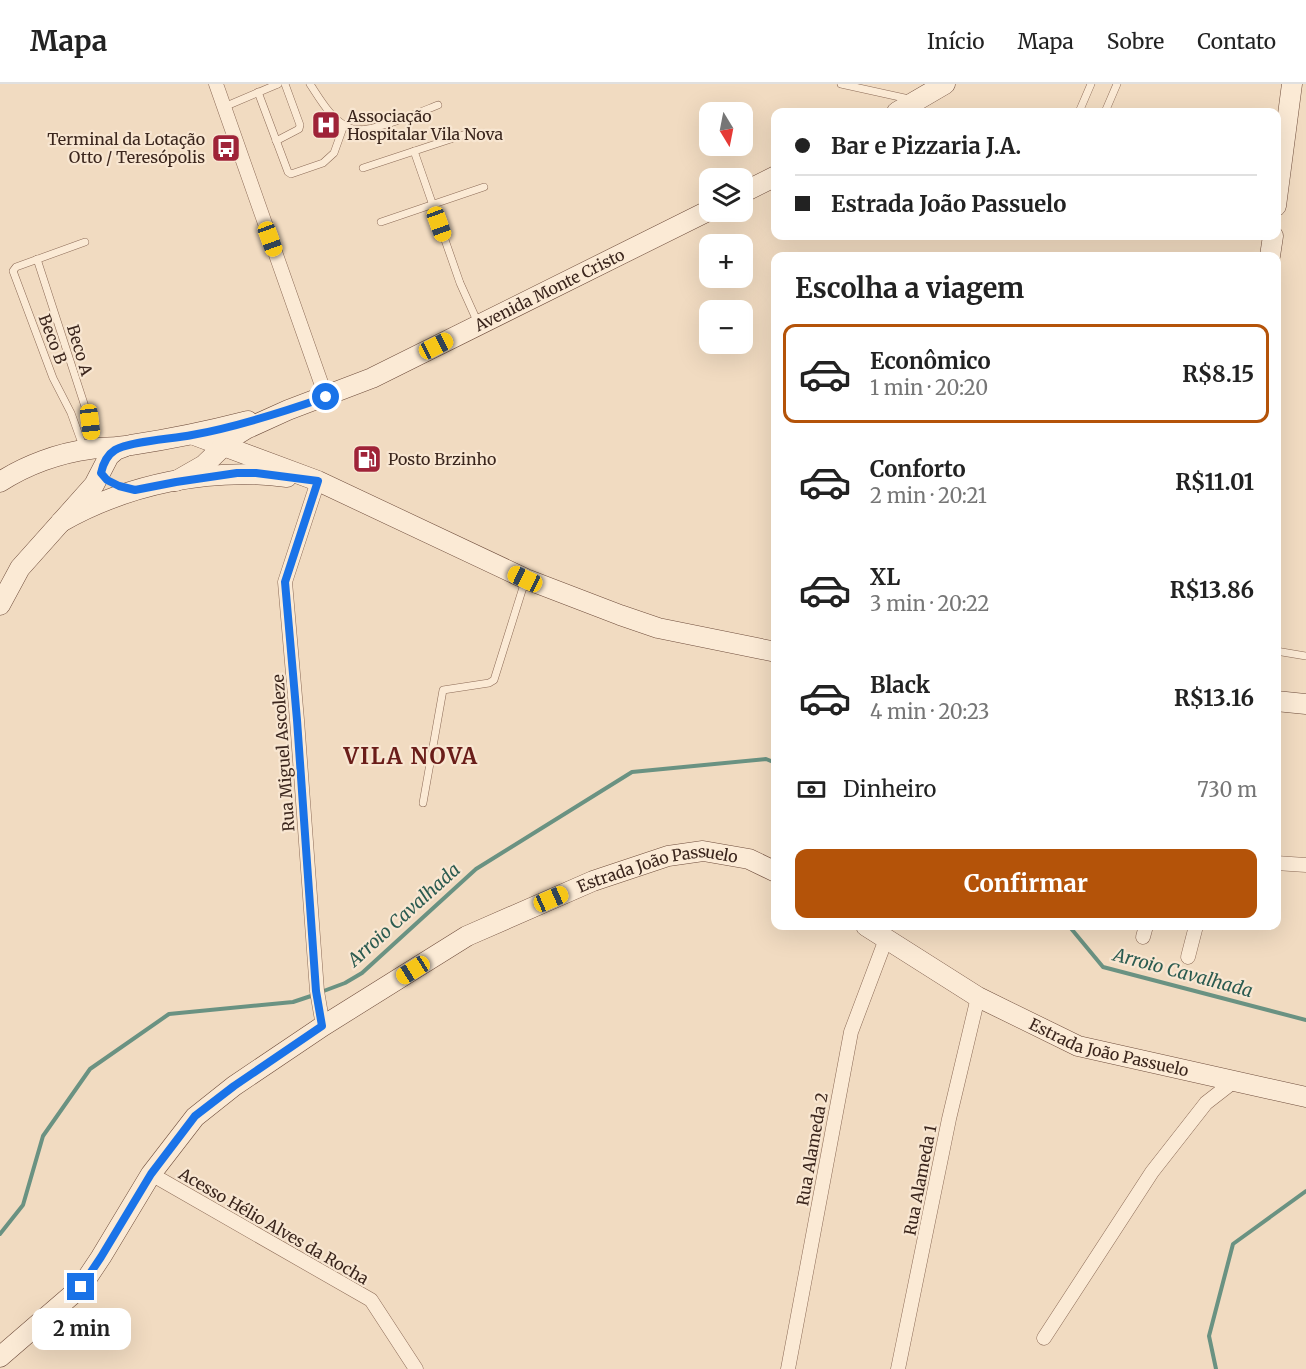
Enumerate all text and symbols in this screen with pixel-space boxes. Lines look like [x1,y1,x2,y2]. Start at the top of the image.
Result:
text: Mapa [30,23,107,59]
text: Início [927,28,985,55]
text: Mapa [1018,28,1074,55]
text: Sobre [1107,28,1164,55]
text: Contato [1197,28,1276,55]
north arrow [699,102,753,156]
map controls [699,102,753,354]
place label: Associação Hospitalar Vila Nova [346,106,503,144]
hospital icon: Associação Hospitalar Vila Nova [310,109,342,141]
place label: Terminal da Lotação Otto / Teresópolis [47,129,205,167]
bus stop icon: Terminal da Lotação Otto / Teresópolis [210,132,242,164]
text: Bar e Pizzaria J.A. [831,132,1021,160]
button: layers [699,168,753,222]
text: Estrada João Passuelo [831,190,1066,218]
car [424,204,454,244]
car [255,219,285,259]
button: + [699,234,753,288]
street label: Avenida Monte Cristo [470,244,628,336]
text: Escolha a viagem [795,271,1024,305]
button: − [699,300,753,354]
street label: Beco B [34,311,72,367]
street label: Beco A [63,322,97,379]
car [416,330,456,362]
icon: car [798,347,852,401]
text: Econômico [870,347,991,375]
text: R$8.15 [1182,360,1254,388]
text: 1 min · 20:20 [870,375,988,400]
route start [312,383,339,410]
car [79,403,101,441]
fuel station icon: Posto Brzinho [351,443,383,475]
place label: Posto Brzinho [388,449,496,469]
icon: car [798,455,852,509]
text: Conforto [870,455,966,483]
text: R$11.01 [1175,468,1254,496]
text: 2 min · 20:21 [870,483,987,508]
car [505,563,545,595]
icon: car [798,563,852,617]
text: XL [870,563,900,591]
text: R$13.86 [1170,576,1254,604]
text: 3 min · 20:22 [870,591,989,616]
icon: car [798,671,852,725]
text: Black [870,671,930,699]
street label: Rua Miguel Ascoleze [268,674,298,832]
text: R$13.16 [1174,684,1254,712]
text: 4 min · 20:23 [870,699,990,724]
district label: VILA NOVA [343,742,478,770]
icon: cash [795,773,828,806]
text: Dinheiro [843,775,936,803]
text: 730 m [1197,777,1257,802]
street label: Estrada João Passuelo [574,841,739,897]
button: Confirmar [795,849,1257,918]
water label: Arroio Cavalhada [341,858,465,973]
car [531,883,571,915]
water label: Arroio Cavalhada [1109,942,1255,1002]
car [393,953,433,987]
street label: Estrada João Passuelo [1026,1014,1191,1080]
street label: Rua Alameda 2 [792,1091,832,1207]
street label: Rua Alameda 1 [899,1123,941,1237]
street label: Acesso Hélio Alves da Rocha [175,1163,373,1289]
route end [67,1273,94,1300]
callout: 2 min [32,1308,130,1350]
text: 2 min [53,1316,110,1341]

